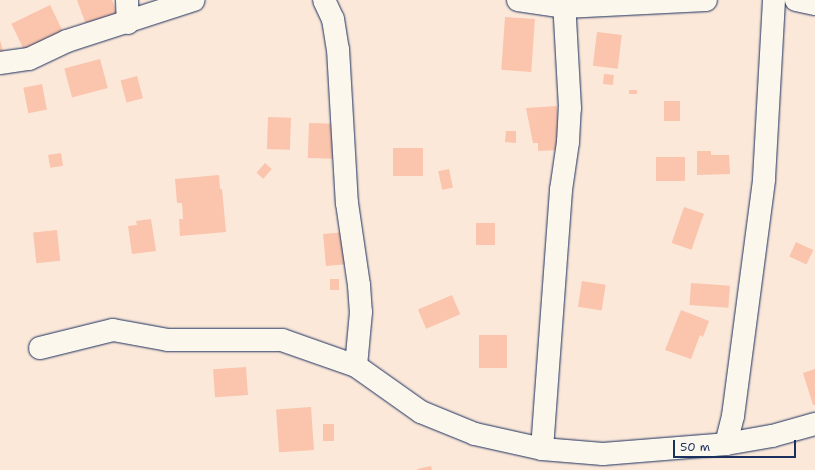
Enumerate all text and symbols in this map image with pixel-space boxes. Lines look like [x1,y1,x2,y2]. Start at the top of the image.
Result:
scale bar [675,432,798,458]
text: 50 m [680,439,710,455]

